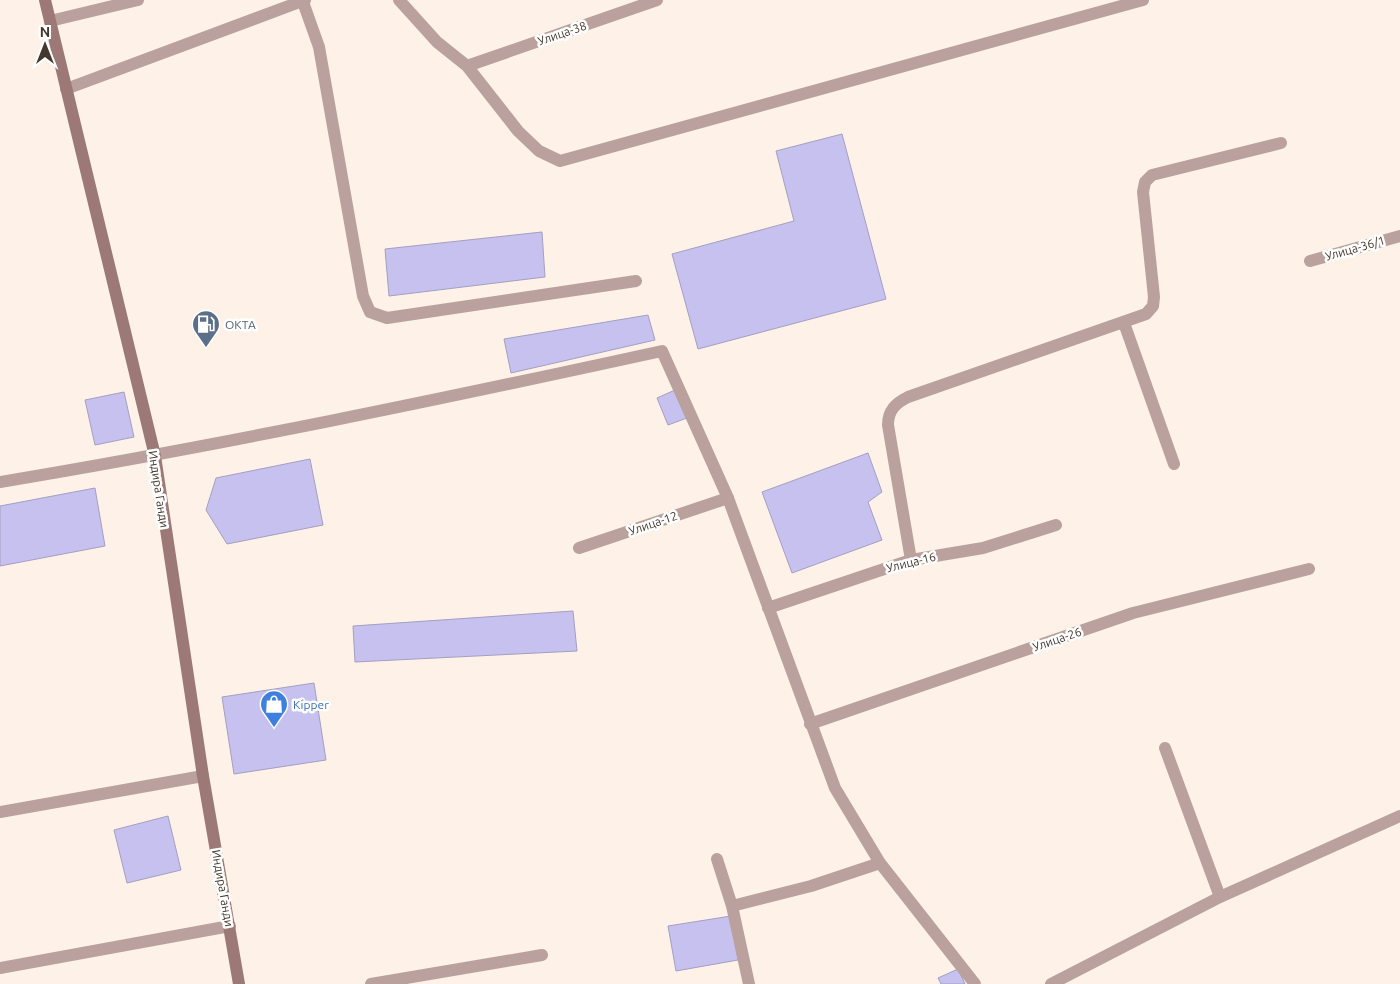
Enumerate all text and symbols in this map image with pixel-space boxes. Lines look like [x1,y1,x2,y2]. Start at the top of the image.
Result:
street label: Улица-38 [536,19,588,47]
north arrow [20,20,70,70]
text: N [40,24,50,40]
street label: Улица-36/1 [1324,233,1386,263]
fuel station icon: ОКТА [191,309,221,348]
place label: ОКТА [225,318,256,331]
street label: Индира Ганди [146,450,172,528]
street label: Улица-12 [627,509,679,537]
street label: Улица-16 [885,550,937,574]
street label: Улица-26 [1031,625,1083,653]
shop icon: Kipper [259,689,289,728]
place label: Kipper [293,698,329,711]
street label: Индира Ганди [210,849,236,927]

